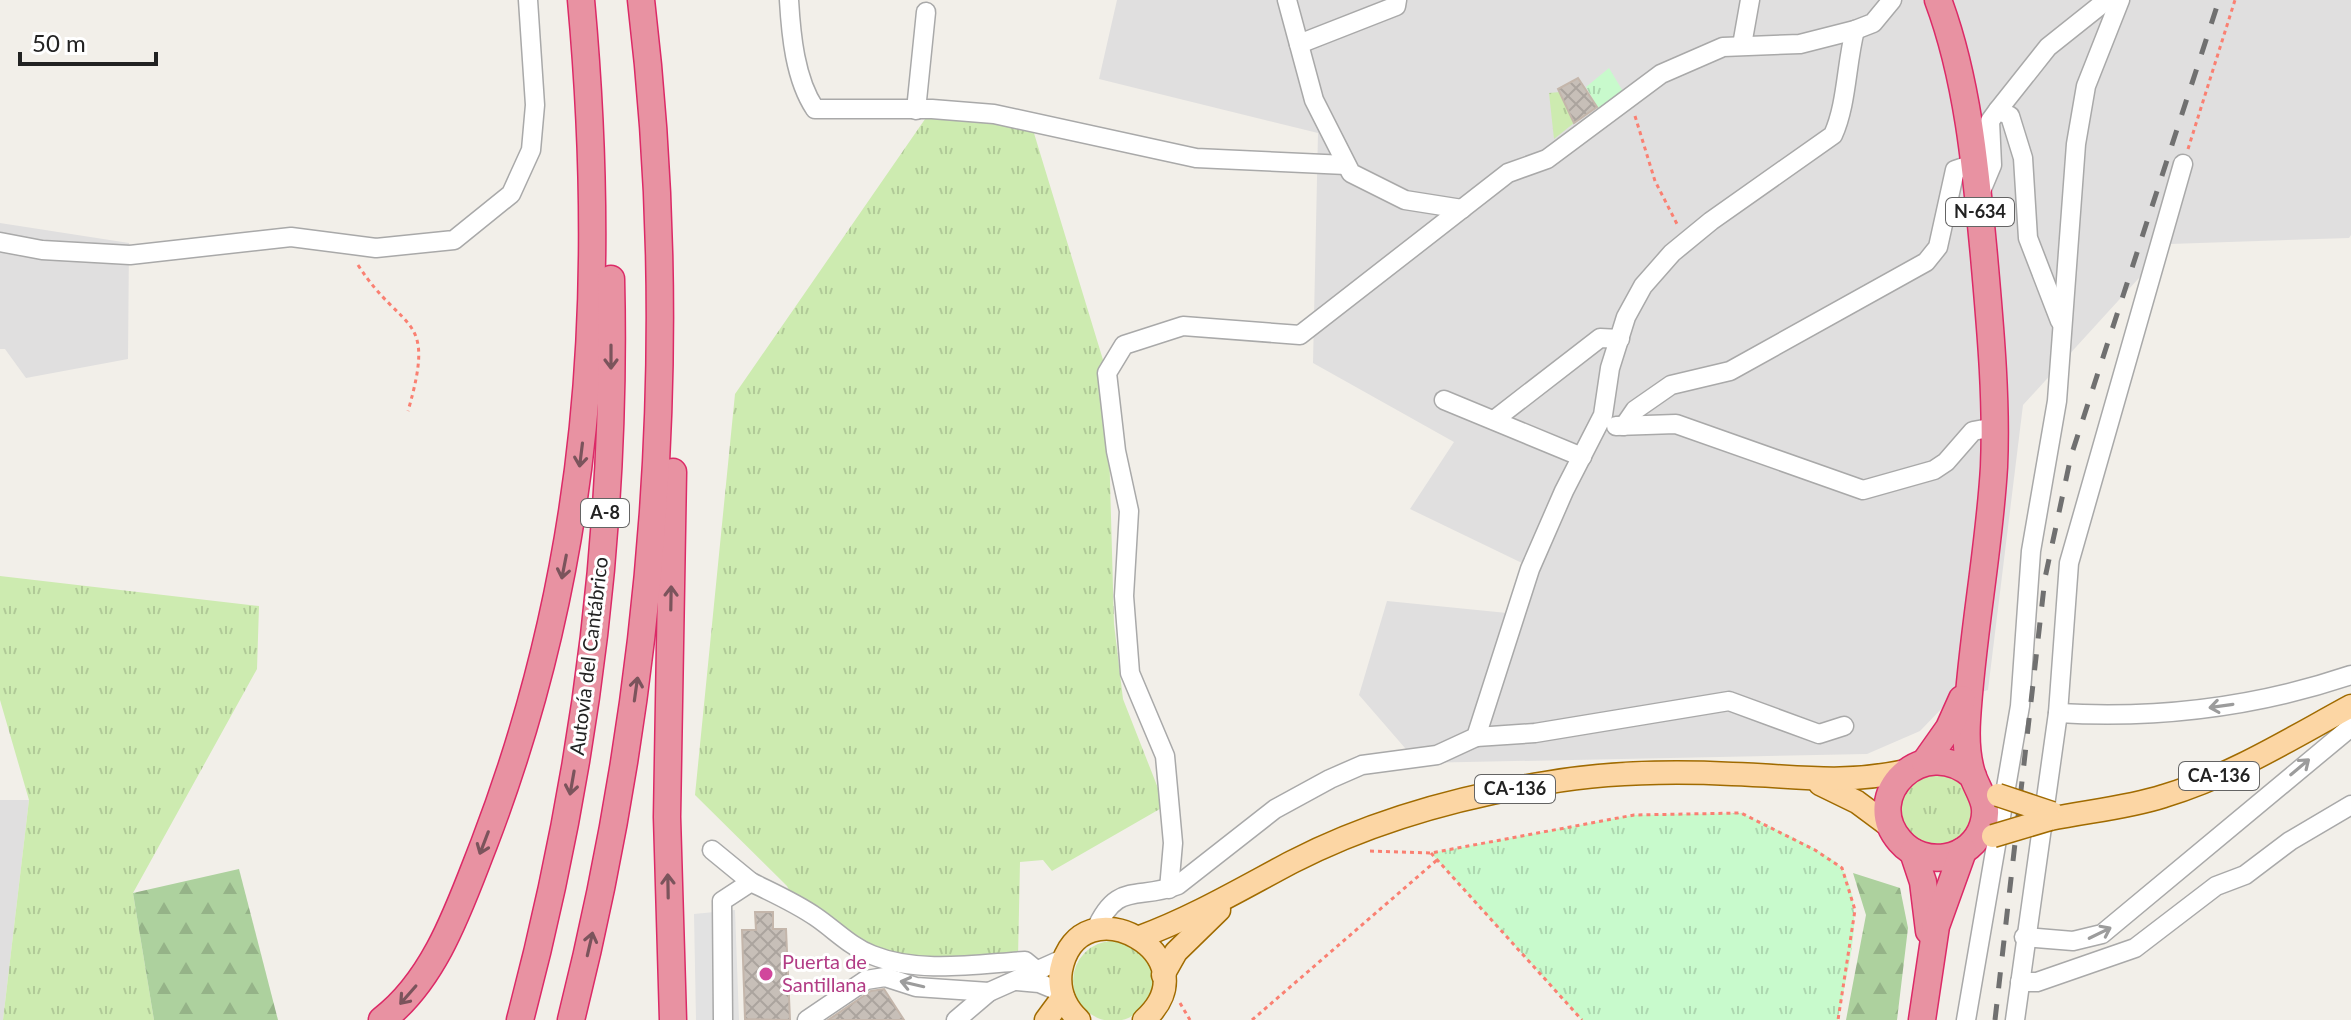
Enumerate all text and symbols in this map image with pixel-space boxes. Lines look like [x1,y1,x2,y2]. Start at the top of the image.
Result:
scale bar [20,16,156,66]
text: 50 m [32,28,86,57]
road number: N-634 [1946,198,2014,226]
one-way arrow [603,343,619,370]
one-way arrow [573,442,588,467]
road number: A-8 [581,499,629,527]
one-way arrow [556,553,571,579]
street label: Autovía del Cantábrico [564,555,612,757]
one-way arrow [663,585,678,612]
one-way arrow [629,677,644,702]
one-way arrow [2208,699,2235,714]
one-way arrow [2289,758,2310,776]
road number: CA-136 [2179,762,2259,790]
one-way arrow [564,770,579,795]
road number: CA-136 [1475,775,1555,803]
one-way arrow [476,830,490,855]
one-way arrow [660,873,676,900]
one-way arrow [2088,925,2112,940]
one-way arrow [583,932,598,958]
place label: Puerta de Santillana [782,949,867,996]
marker: Puerta de Santillana [757,965,775,983]
one-way arrow [900,976,925,991]
one-way arrow [399,985,417,1005]

